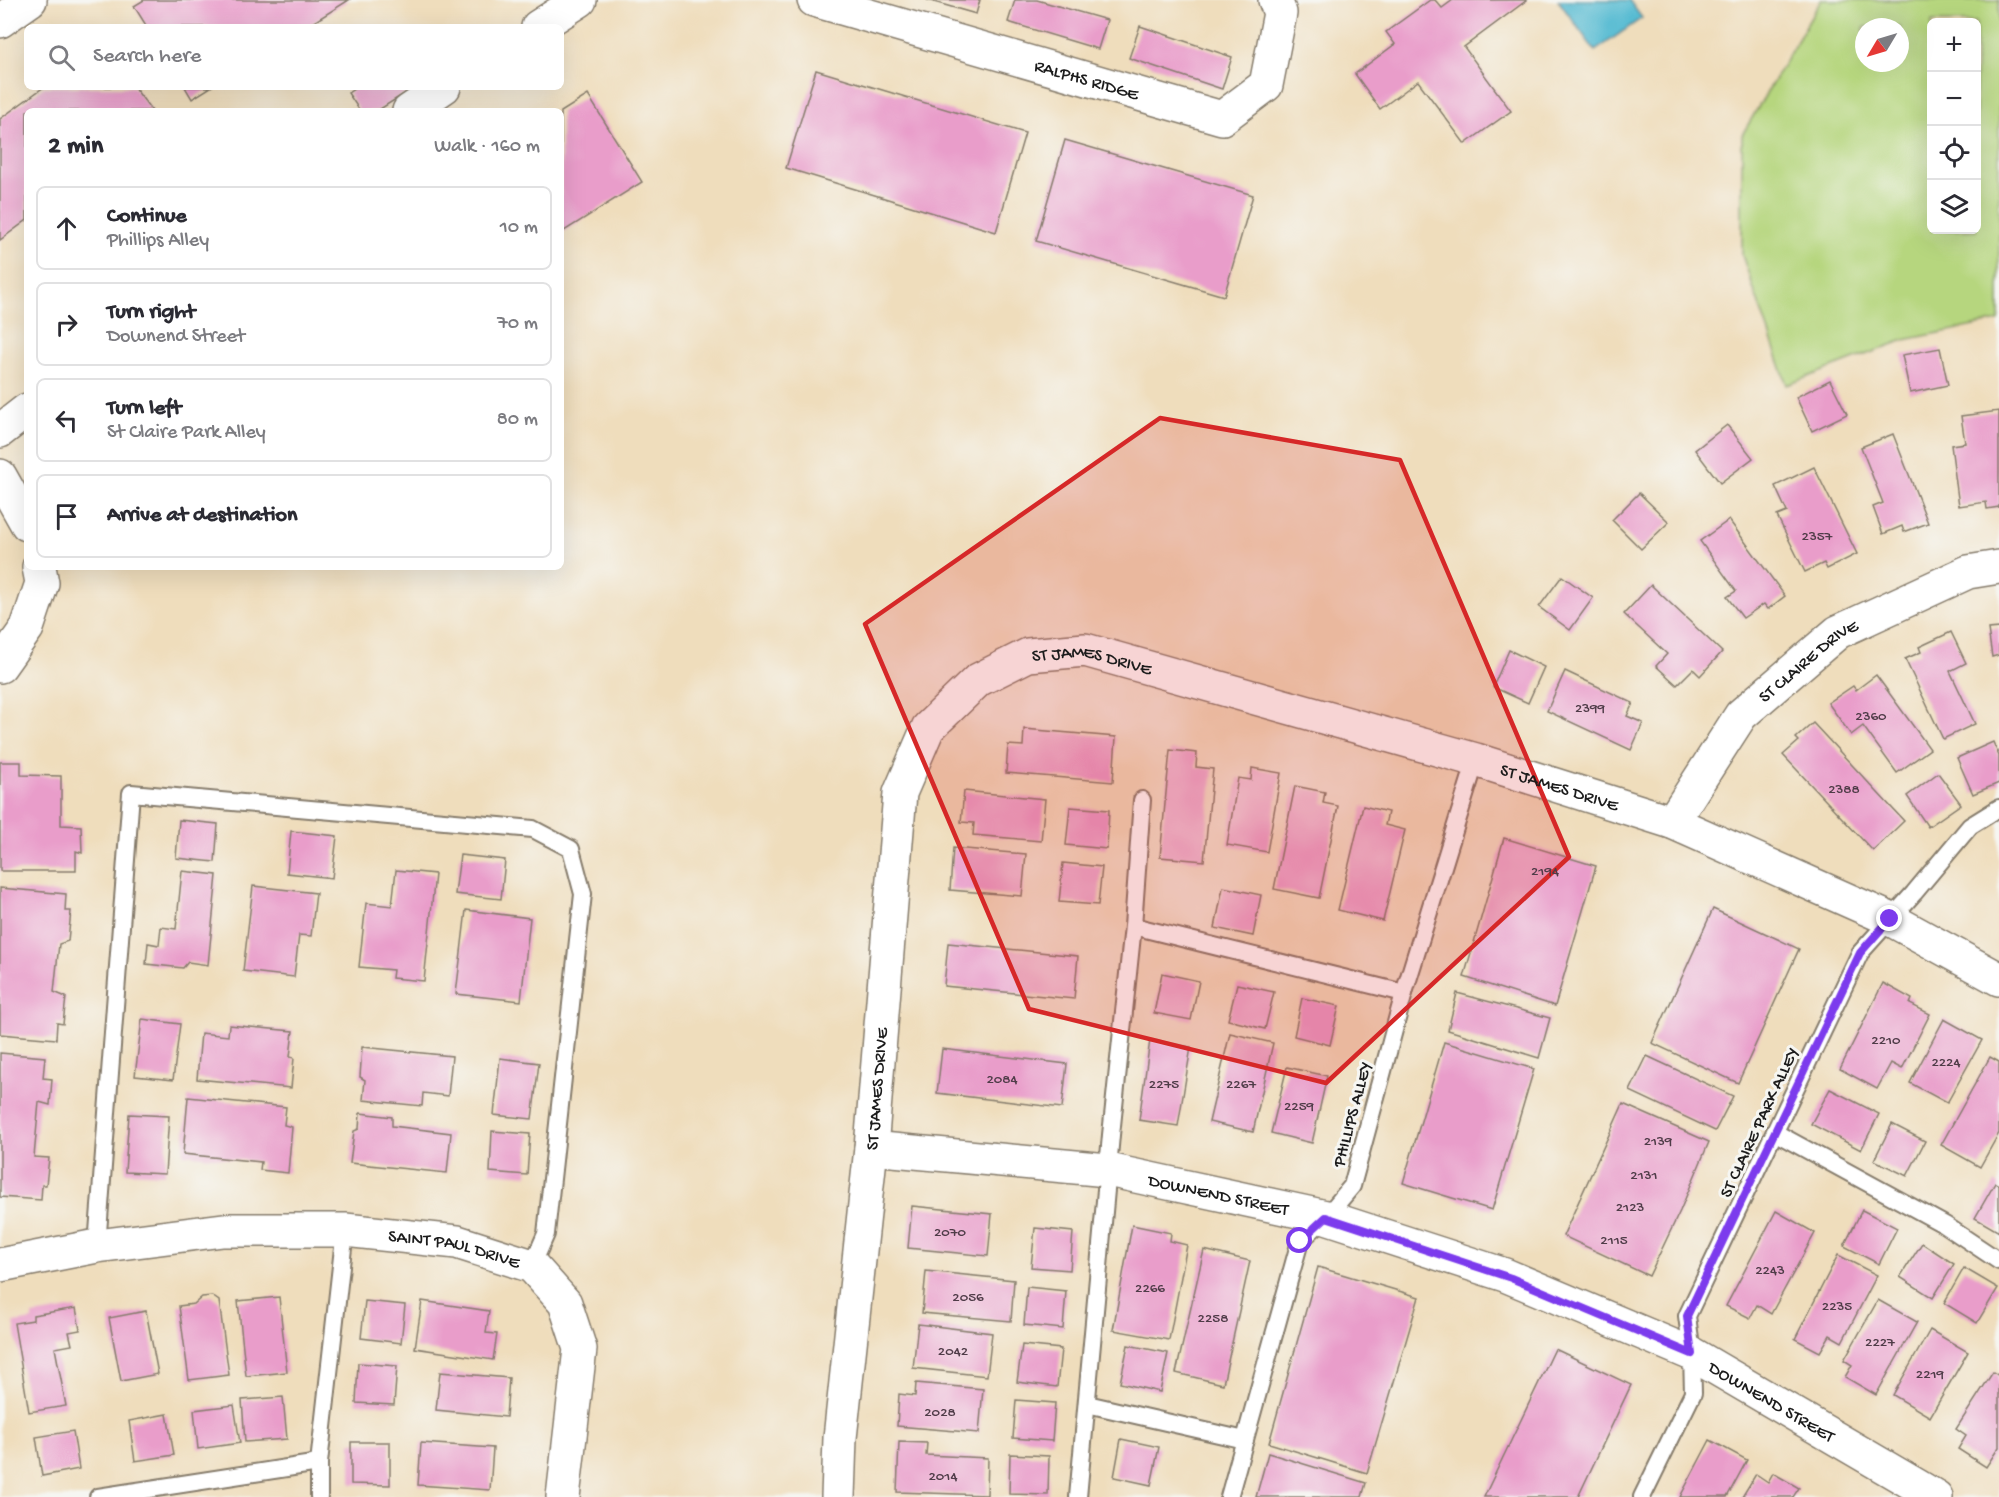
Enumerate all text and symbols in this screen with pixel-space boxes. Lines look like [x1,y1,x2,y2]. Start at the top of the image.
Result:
north arrow [1855,18,1909,72]
map controls [1927,18,1981,234]
button: + [1927,18,1981,72]
search box [24,24,564,90]
icon: search [45,41,78,74]
text: Search here [93,44,201,70]
street label: RALPHS RIDGE [1032,56,1141,107]
button: − [1927,72,1981,126]
button: locate [1927,126,1981,180]
text: 2 min [48,132,103,163]
text: Walk · 160 m [434,136,540,159]
button: layers [1927,180,1981,234]
text: Continue [107,204,187,230]
icon: ahead [50,212,83,245]
text: 10 m [500,217,538,240]
text: Phillips Alley [107,230,209,253]
text: Turn right [107,300,195,326]
icon: right [50,308,83,341]
text: 70 m [497,313,538,336]
text: Downend Street [107,326,245,349]
text: Turn left [107,396,181,422]
icon: left [50,404,83,437]
text: 80 m [497,409,538,432]
text: St Claire Park Alley [107,422,266,445]
icon: arrive [50,500,83,533]
text: Arrive at destination [107,503,297,529]
house number: 2357 [1802,528,1834,546]
street label: ST CLAIRE DRIVE [1755,616,1863,708]
street label: ST JAMES DRIVE [1031,642,1155,682]
house number: 2399 [1575,700,1606,718]
house number: 2360 [1855,708,1887,726]
street label: ST JAMES DRIVE [1497,760,1621,818]
house number: 2388 [1828,781,1860,799]
house number: 2194 [1531,863,1559,881]
route end [1876,905,1902,931]
street label: ST JAMES DRIVE [863,1026,894,1151]
house number: 2210 [1871,1032,1901,1050]
street label: ST CLAIRE PARK ALLEY [1716,1045,1804,1201]
house number: 2224 [1931,1054,1961,1072]
street label: PHILLIPS ALLEY [1329,1060,1378,1170]
house number: 2084 [986,1071,1018,1089]
house number: 2275 [1149,1076,1179,1094]
house number: 2267 [1226,1076,1257,1094]
house number: 2259 [1284,1098,1315,1116]
house number: 2139 [1644,1133,1673,1151]
house number: 2131 [1630,1167,1658,1185]
street label: DOWNEND STREET [1145,1171,1291,1222]
house number: 2123 [1616,1199,1644,1217]
house number: 2070 [934,1224,967,1242]
street label: SAINT PAUL DRIVE [387,1227,523,1275]
route start [1286,1227,1312,1253]
house number: 2115 [1600,1232,1628,1250]
house number: 2243 [1755,1262,1785,1280]
house number: 2266 [1135,1280,1165,1298]
house number: 2056 [952,1289,984,1307]
house number: 2235 [1822,1298,1852,1316]
house number: 2258 [1198,1310,1228,1328]
house number: 2227 [1865,1334,1896,1352]
house number: 2042 [938,1343,968,1361]
street label: DOWNEND STREET [1703,1357,1839,1449]
house number: 2219 [1916,1366,1945,1384]
house number: 2028 [924,1404,956,1422]
house number: 2014 [928,1468,958,1486]

